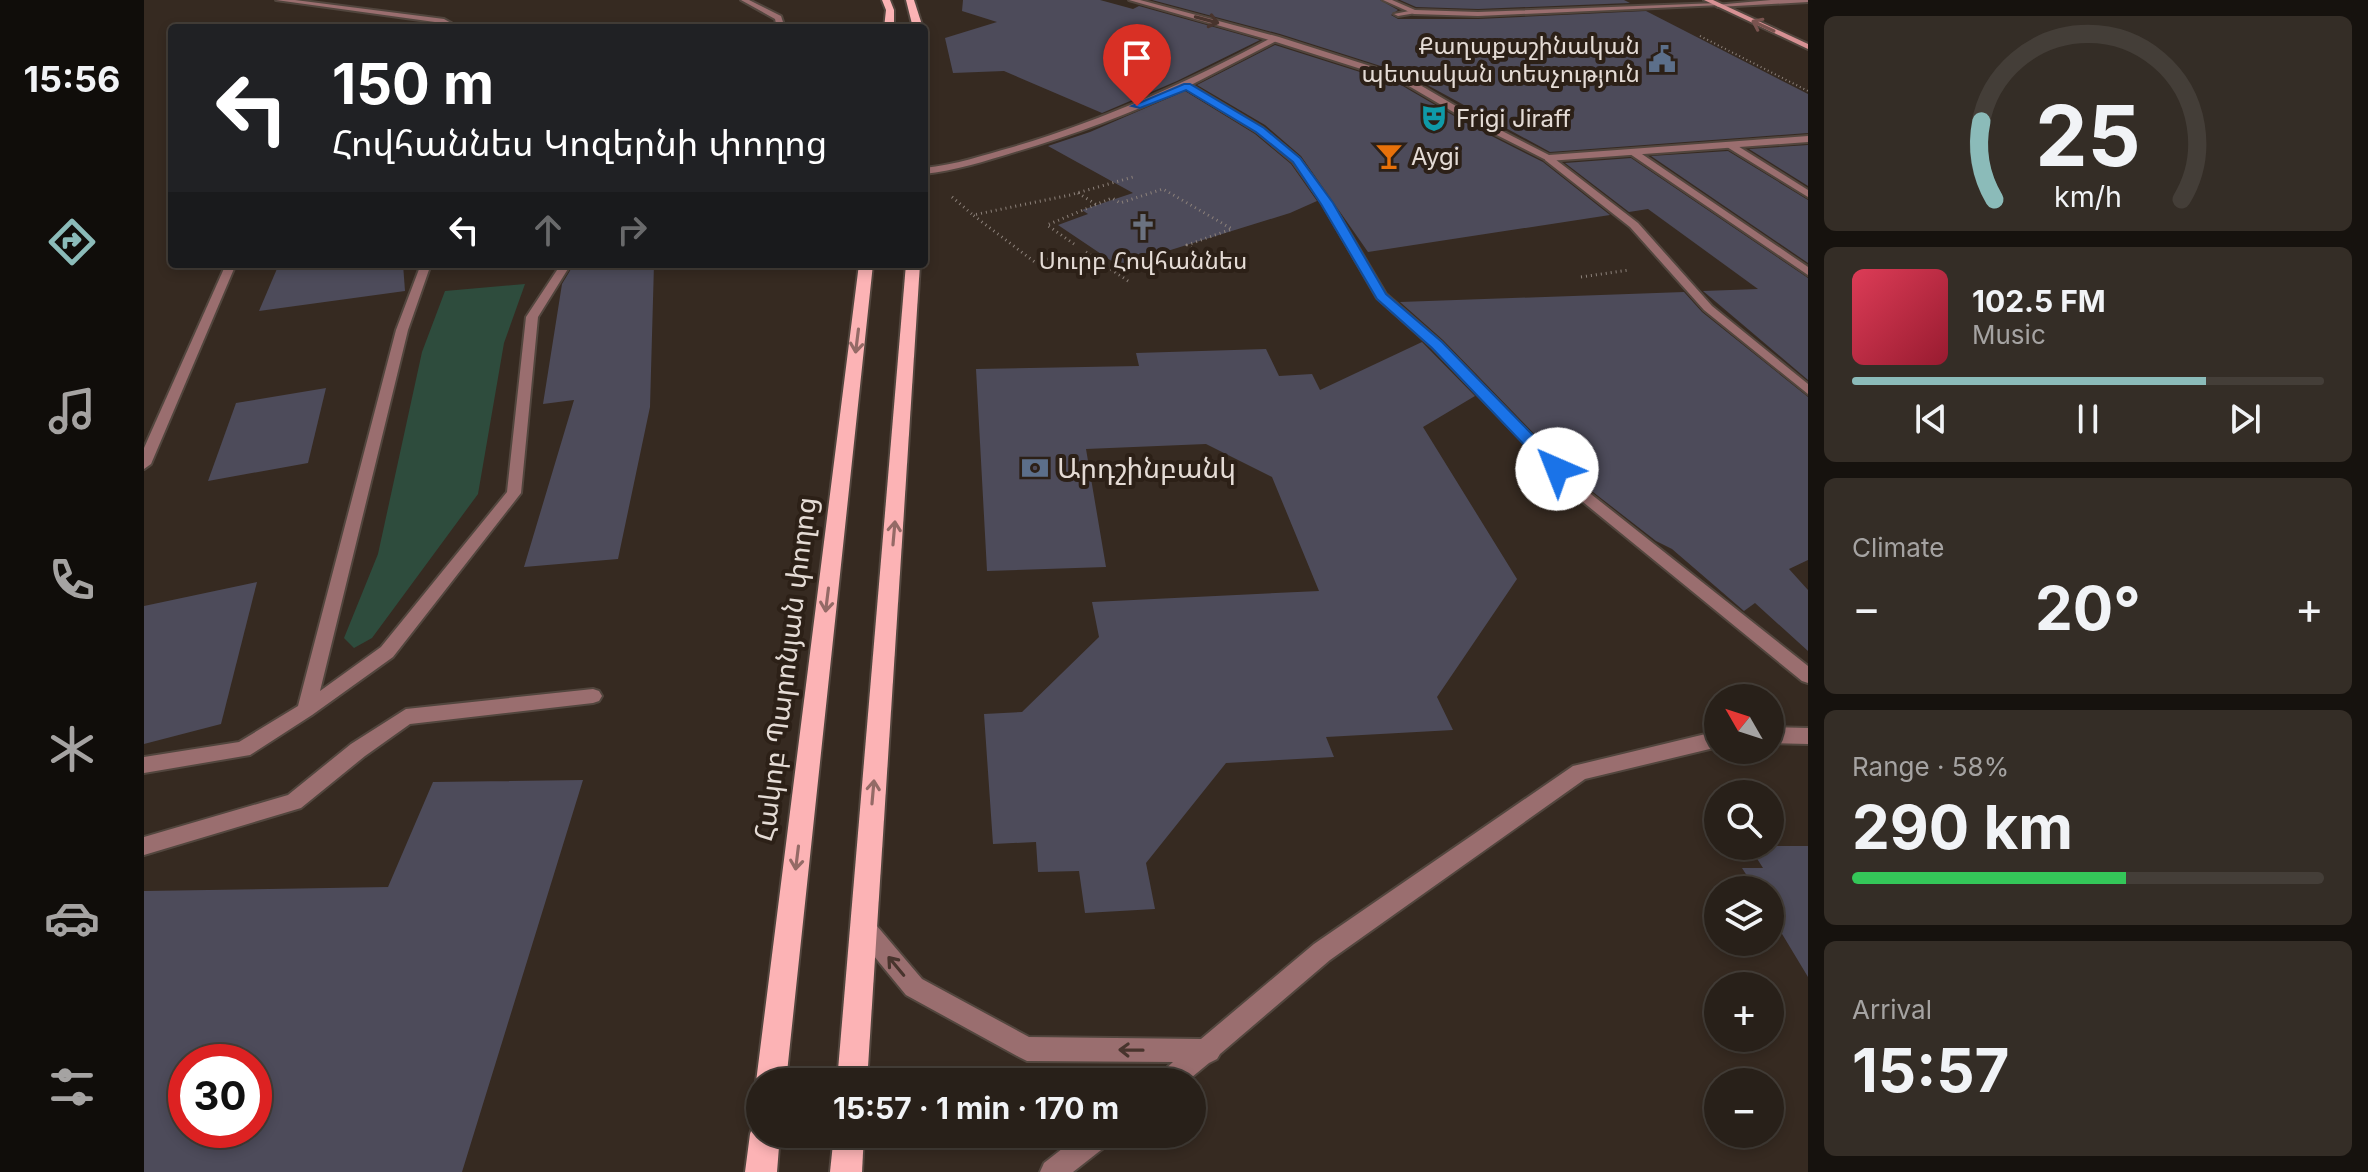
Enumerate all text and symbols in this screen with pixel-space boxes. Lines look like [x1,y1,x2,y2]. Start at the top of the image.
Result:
one-way arrow [1193,14,1219,29]
one-way arrow [1751,18,1775,33]
pin [1103,24,1171,106]
place label: Քաղաքաշինական պետական տեսչություն [1362,31,1640,88]
icon: arrive [1115,36,1159,80]
public building icon: Քաղաքաշինական պետական տեսչություն [1647,44,1677,74]
text: 150 m [332,50,494,118]
icon: left [200,56,304,160]
text: 15:56 [24,57,120,101]
text: 25 [2035,84,2141,185]
theatre icon: Frigi Jiraff [1419,103,1449,133]
place label: Frigi Jiraff [1456,104,1571,133]
text: Հովհաննես Կոզերնի փողոց [332,121,827,165]
bar icon: Aygi [1374,141,1404,171]
place label: Aygi [1411,142,1459,171]
text: km/h [2054,179,2122,214]
icon: left [442,208,486,252]
icon: ahead [526,208,570,252]
icon: right [610,208,654,252]
church icon: Սուրբ Հովհաննես [1128,212,1158,242]
icon: directions [44,214,100,270]
place label: Սուրբ Հովհաննես [1039,246,1247,275]
text: 102.5 FM [1972,283,2106,319]
text: Music [1972,319,2046,350]
one-way arrow [849,328,864,354]
icon: music [44,383,100,439]
icon: previous [1909,397,1953,441]
icon: pause [2066,397,2110,441]
icon: next [2223,397,2267,441]
position arrow [1515,427,1599,511]
place label: Արդշինբանկ [1057,451,1236,485]
bank icon: Արդշինբանկ [1020,453,1050,483]
street label: Հակոբ Պարոնյան փողոց [747,495,823,843]
one-way arrow [887,520,902,547]
text: Climate [1852,532,1944,563]
icon: phone [44,552,100,608]
text: 20° [2035,572,2141,644]
text: − [1852,581,1881,635]
text: + [2295,581,2324,635]
one-way arrow [820,586,835,613]
north arrow [1704,684,1784,764]
map controls [1704,684,1784,1148]
icon: climate [44,721,100,777]
text: Range · 58% [1852,751,2009,782]
one-way arrow [866,779,881,806]
button: search [1704,780,1784,860]
text: 290 km [1852,791,2073,863]
one-way arrow [790,844,805,871]
button: layers [1704,876,1784,956]
icon: car [44,890,100,946]
one-way arrow [887,956,905,977]
button: + [1704,972,1784,1052]
text: Arrival [1852,994,1932,1025]
text: 15:57 [1852,1034,2010,1106]
one-way arrow [1118,1042,1145,1058]
speed limit sign: 30 [168,1044,272,1148]
icon: filters [44,1059,100,1115]
button: − [1704,1068,1784,1148]
text: 15:57 · 1 min · 170 m [833,1090,1119,1126]

